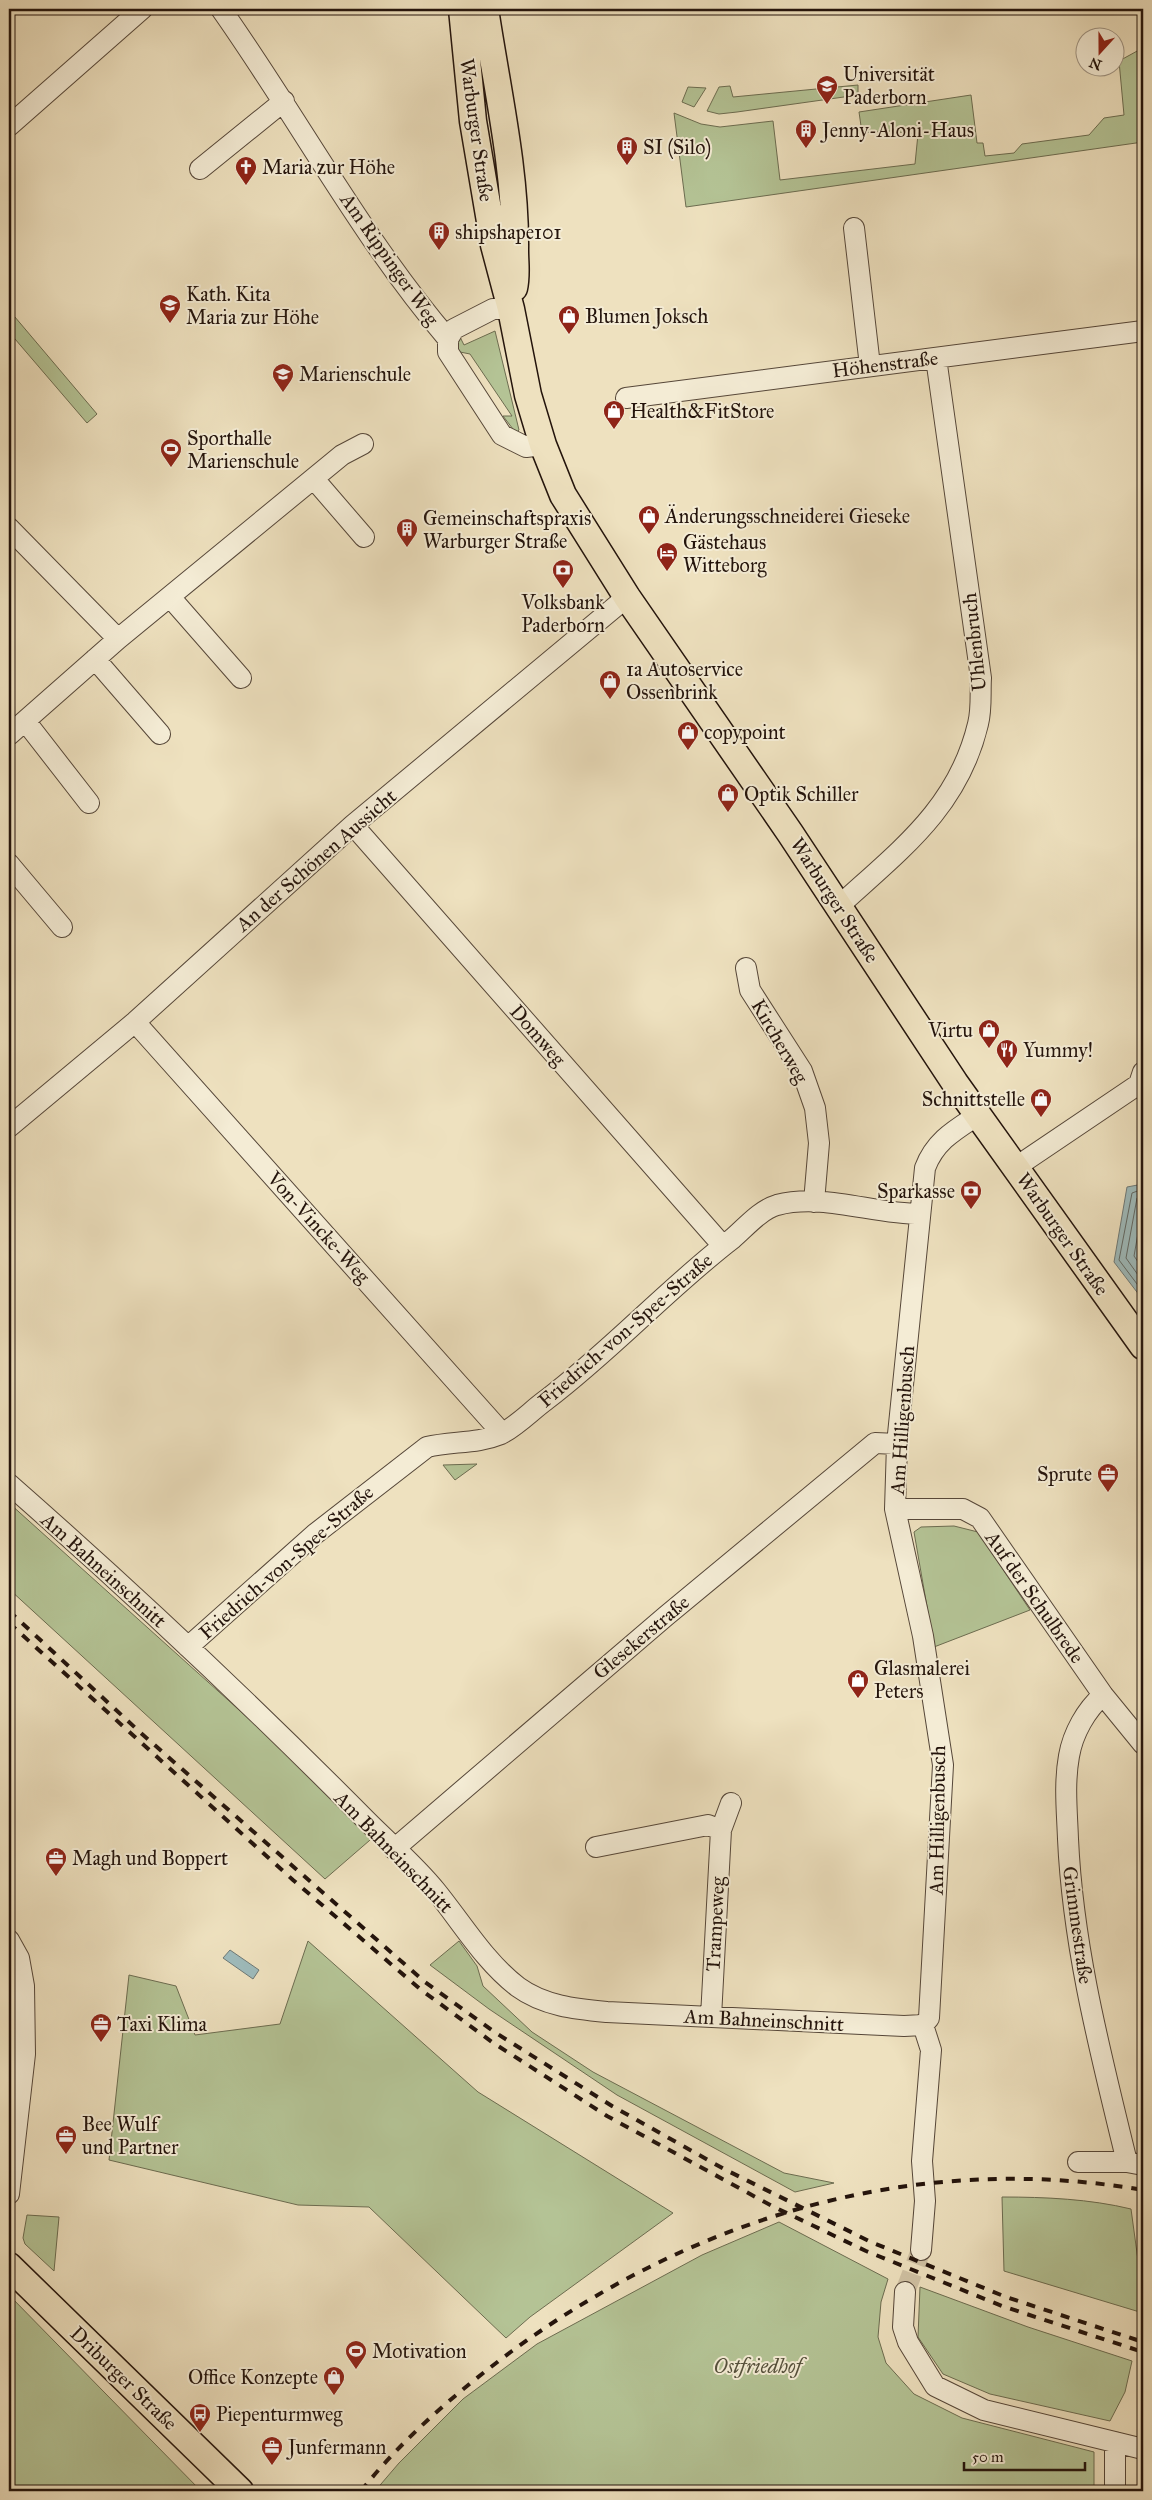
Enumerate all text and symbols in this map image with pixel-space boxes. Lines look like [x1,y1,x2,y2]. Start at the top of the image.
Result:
north arrow [1074,28,1124,78]
text: N [1087,54,1104,74]
street label: Warburger Straße [454,57,499,203]
place label: Universität Paderborn [843,62,935,109]
school or university icon: Universität Paderborn [815,74,839,105]
building icon: Jenny-Aloni-Haus [794,118,818,149]
place label: Jenny-Aloni-Haus [820,118,974,143]
building icon: SI (Silo) [615,135,639,166]
place label: SI (Silo) [643,135,711,160]
church icon: Maria zur Höhe [234,155,258,186]
place label: Maria zur Höhe [262,155,395,179]
street label: Am Rippinger Weg [334,187,445,331]
building icon: shipshape101 [427,220,451,251]
place label: shipshape101 [455,220,561,244]
place label: Kath. Kita Maria zur Höhe [186,282,319,329]
school or university icon: Kath. Kita Maria zur Höhe [158,293,182,324]
shop icon: Blumen Joksch [557,304,581,335]
place label: Blumen Joksch [585,304,708,329]
street label: Höhenstraße [831,346,939,382]
school or university icon: Marienschule [271,362,295,393]
place label: Marienschule [299,362,411,386]
shop icon: Health&FitStore [602,399,626,430]
place label: Health&FitStore [630,399,774,423]
place label: Sporthalle Marienschule [187,426,299,473]
sports icon: Sporthalle Marienschule [159,437,183,468]
shop icon: Änderungsschneiderei Gieseke [637,504,661,535]
place label: Änderungsschneiderei Gieseke [664,504,910,529]
place label: Gemeinschaftspraxis Warburger Straße [423,506,591,554]
building icon: Gemeinschaftspraxis Warburger Straße [395,517,419,548]
place label: Gästehaus Witteborg [683,530,767,578]
hotel icon: Gästehaus Witteborg [655,541,679,572]
bank icon: Volksbank Paderborn [551,558,575,589]
place label: Volksbank Paderborn [521,590,605,637]
street label: Uhlenbruch [957,592,991,692]
place label: 1a Autoservice Ossenbrink [626,657,743,704]
shop icon: 1a Autoservice Ossenbrink [598,669,622,700]
shop icon: copypoint [676,720,700,751]
place label: copypoint [704,720,785,744]
shop icon: Optik Schiller [716,782,740,813]
place label: Optik Schiller [744,782,859,806]
street label: An der Schönen Aussicht [230,784,401,937]
street label: Warburger Straße [785,833,884,968]
street label: Kircherweg [745,995,814,1088]
street label: Domweg [504,1000,571,1072]
place label: Virtu [927,1018,973,1042]
shop icon: Virtu [977,1018,1001,1049]
restaurant icon: Yummy! [995,1038,1019,1069]
place label: Yummy! [1023,1038,1093,1062]
place label: Schnittstelle [922,1087,1025,1111]
shop icon: Schnittstelle [1029,1087,1053,1118]
street label: Von-Vincke-Weg [261,1165,376,1289]
street label: Warburger Straße [1011,1168,1114,1301]
place label: Sparkasse [877,1179,955,1203]
bank icon: Sparkasse [959,1179,983,1210]
street label: Friedrich-von-Spee-Straße [533,1248,717,1412]
street label: Am Hilligenbusch [885,1345,920,1496]
place label: Sprute [1037,1462,1092,1486]
office icon: Sprute [1096,1462,1120,1493]
street label: Friedrich-von-Spee-Straße [194,1480,378,1644]
street label: Am Bahneinschnitt [36,1507,172,1632]
street label: Auf der Schulbrede [980,1525,1090,1668]
street label: Glesekerstraße [588,1590,694,1684]
place label: Glasmalerei Peters [874,1656,970,1703]
shop icon: Glasmalerei Peters [846,1668,870,1699]
street label: Am Hilligenbusch [924,1745,951,1896]
street label: Am Bahneinschnitt [329,1785,458,1918]
office icon: Magh und Boppert [44,1846,68,1877]
place label: Magh und Boppert [72,1846,228,1871]
street label: Grimmestraße [1058,1865,1098,1985]
street label: Trampeweg [701,1875,731,1972]
street label: Am Bahneinschnitt [682,2004,845,2036]
office icon: Taxi Klima [89,2012,113,2043]
place label: Taxi Klima [117,2012,208,2036]
place label: Bee Wulf und Partner [82,2112,179,2159]
office icon: Bee Wulf und Partner [54,2124,78,2155]
street label: Driburger Straße [65,2321,182,2436]
sports icon: Motivation [344,2339,368,2370]
place label: Motivation [372,2339,467,2363]
park label: Ostfriedhof [714,2354,808,2378]
place label: Office Konzepte [188,2365,318,2389]
shop icon: Office Konzepte [322,2365,346,2396]
bus stop icon: Piepenturmweg [188,2402,212,2433]
place label: Piepenturmweg [216,2402,343,2427]
office icon: Junfermann [260,2435,284,2466]
place label: Junfermann [286,2435,387,2460]
scale bar [964,2440,1086,2472]
text: 50 m [972,2448,1004,2466]

